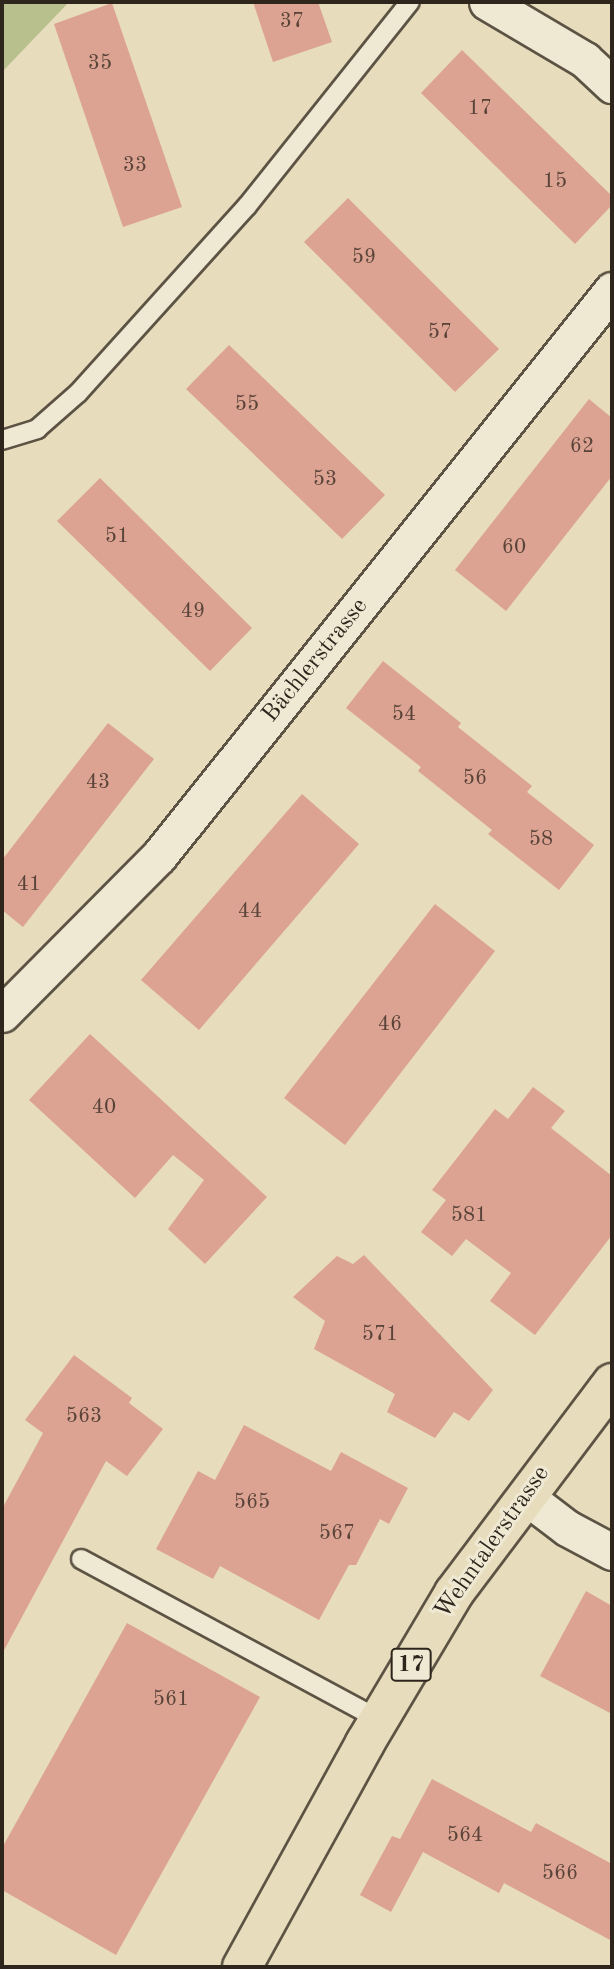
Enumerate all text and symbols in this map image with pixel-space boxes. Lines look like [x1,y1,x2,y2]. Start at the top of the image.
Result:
house number: 37 [280,9,304,35]
house number: 35 [88,51,112,77]
house number: 17 [468,96,492,122]
house number: 33 [123,153,147,179]
house number: 15 [543,169,567,195]
house number: 59 [352,245,376,271]
house number: 57 [428,320,452,346]
house number: 55 [235,392,259,418]
house number: 62 [570,434,594,460]
house number: 53 [313,467,337,493]
house number: 51 [105,524,129,550]
house number: 60 [502,535,526,561]
street label: Bächlerstrasse [257,593,375,729]
house number: 49 [181,599,205,625]
house number: 54 [392,702,416,728]
house number: 56 [463,766,487,792]
house number: 43 [86,770,110,796]
house number: 58 [529,827,553,853]
house number: 41 [17,872,41,898]
house number: 44 [238,899,262,925]
house number: 46 [378,1012,402,1038]
house number: 40 [92,1095,116,1121]
house number: 581 [451,1203,487,1229]
house number: 571 [362,1322,398,1348]
house number: 563 [66,1404,102,1430]
street label: Wehntalerstrasse [429,1461,557,1625]
house number: 565 [234,1490,270,1516]
house number: 567 [319,1521,355,1547]
road number: 17 [390,1646,432,1684]
house number: 561 [153,1687,189,1713]
house number: 564 [447,1823,483,1849]
house number: 566 [542,1861,578,1887]

